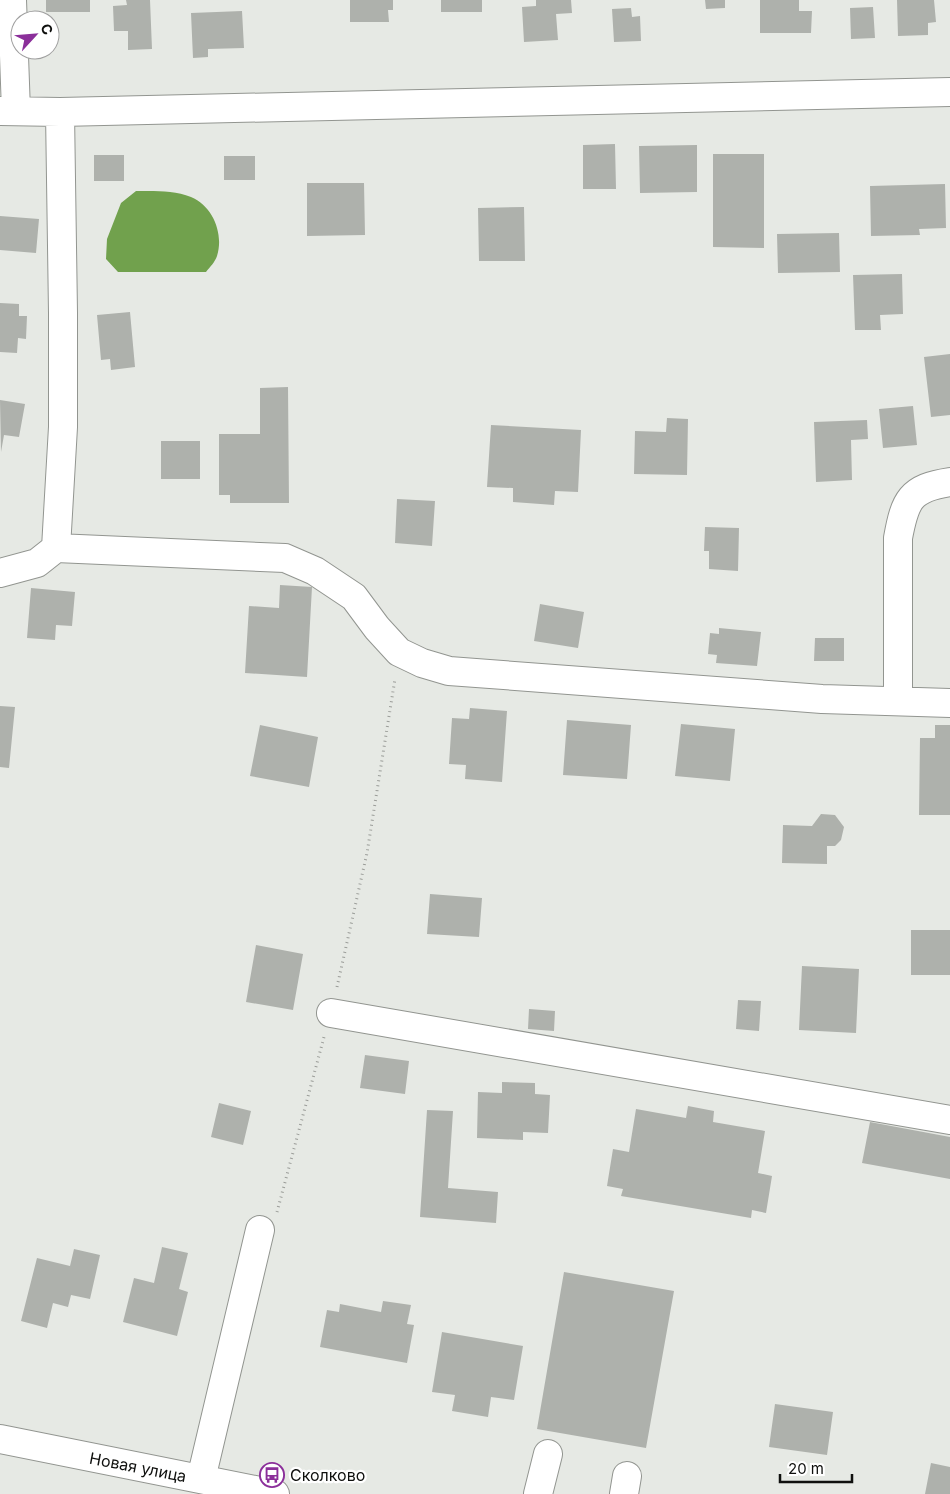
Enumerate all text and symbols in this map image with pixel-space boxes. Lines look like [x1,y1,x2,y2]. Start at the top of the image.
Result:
north arrow [10,10,60,60]
text: С [37,21,57,37]
street label: Новая улица [88,1448,188,1486]
scale bar [780,1452,852,1484]
text: 20 m [788,1459,824,1478]
bus stop icon: Сколково [259,1462,285,1488]
place label: Сколково [290,1465,365,1485]

